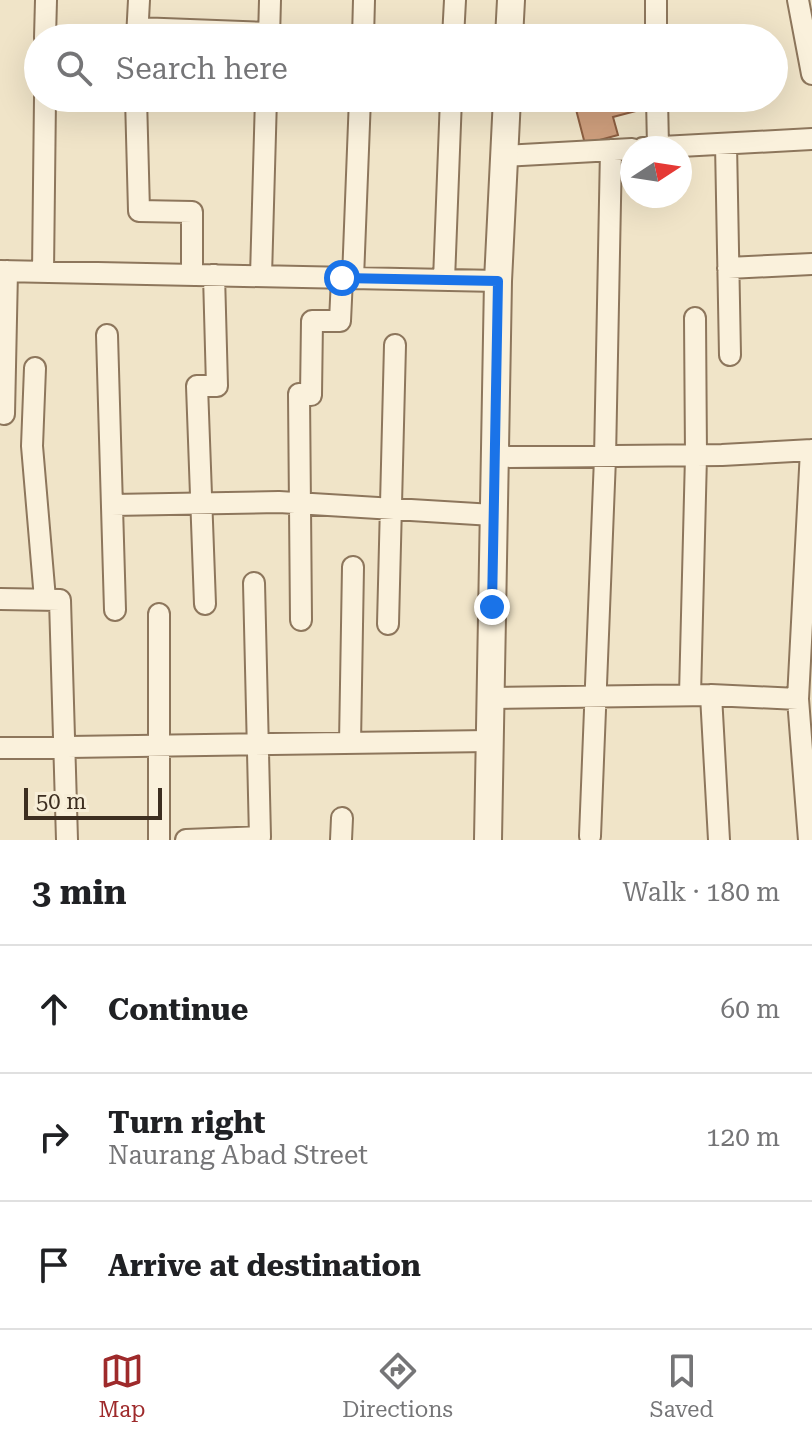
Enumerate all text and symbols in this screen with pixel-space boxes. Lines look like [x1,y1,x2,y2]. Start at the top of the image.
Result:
search box [24,24,788,112]
icon: search [52,46,96,90]
text: Search here [116,51,288,86]
north arrow [620,136,692,208]
route start [324,260,360,296]
route end [474,589,510,625]
scale bar [24,784,162,820]
text: 50 m [36,789,86,814]
text: 3 min [32,872,127,912]
text: Walk · 180 m [622,877,780,907]
icon: ahead [32,987,76,1031]
text: Continue [108,992,248,1027]
text: 60 m [721,994,780,1024]
text: Turn right [108,1105,265,1140]
icon: right [32,1115,76,1159]
text: 120 m [706,1122,780,1152]
text: Naurang Abad Street [108,1140,368,1170]
icon: arrive [32,1243,76,1287]
text: Arrive at destination [108,1248,421,1283]
tab: Map [98,1349,145,1422]
tab: Directions [342,1349,453,1422]
tab: Saved [650,1349,714,1422]

